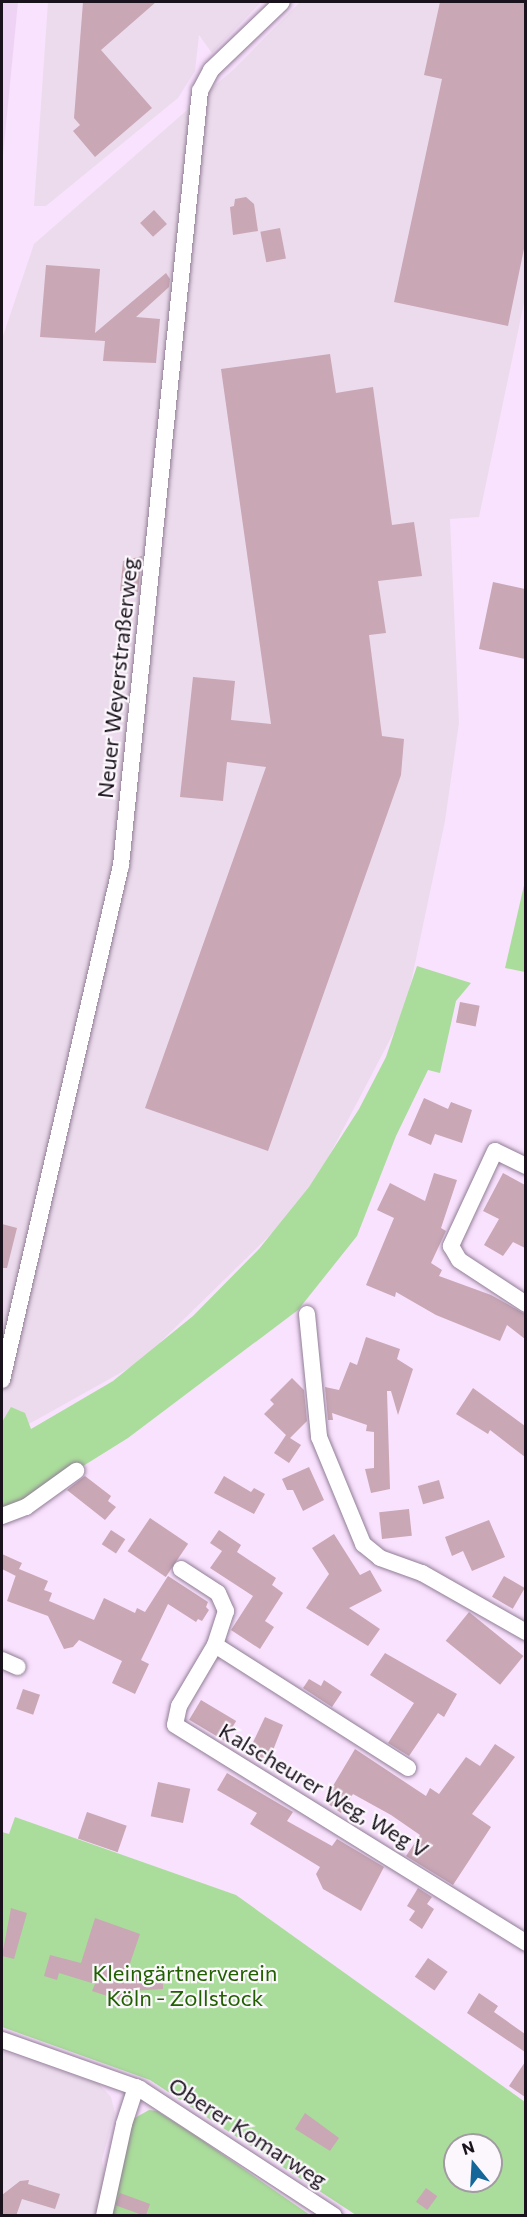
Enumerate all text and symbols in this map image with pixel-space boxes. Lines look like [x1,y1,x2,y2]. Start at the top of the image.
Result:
street label: Neuer Weyerstraßerweg [91,556,143,800]
street label: Kalscheurer Weg, Weg V [214,1717,434,1863]
park label: Kleingärtnerverein Köln - Zollstock [93,1959,277,2011]
street label: Oberer Komarweg [164,2071,332,2193]
north arrow [443,2133,503,2193]
text: N [459,2136,477,2158]

